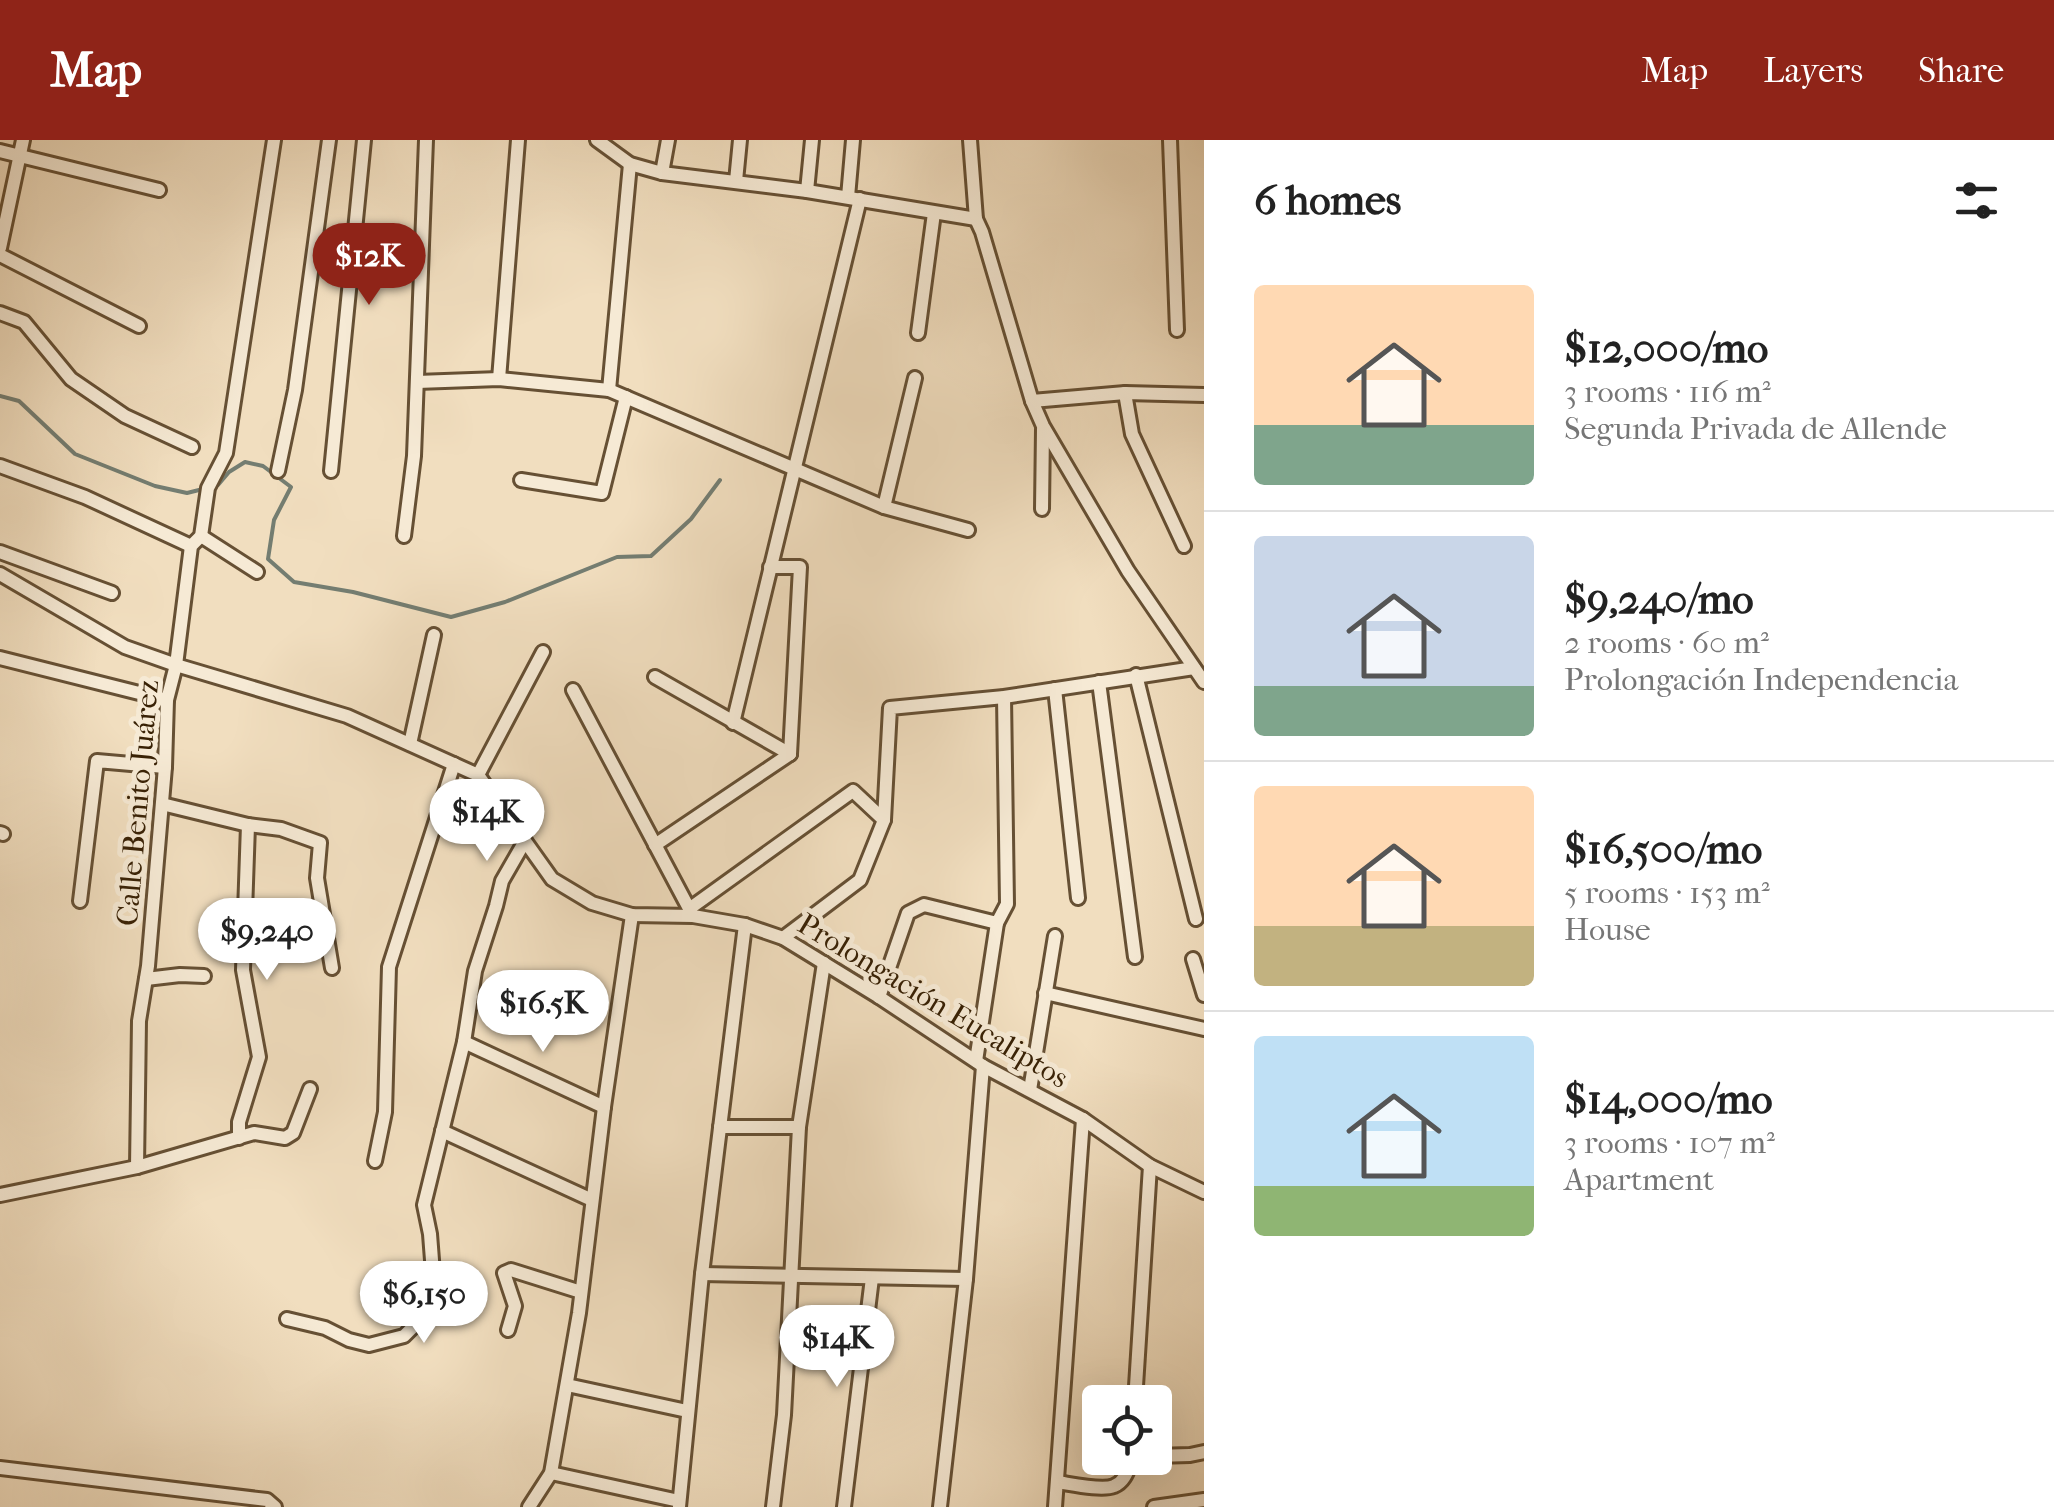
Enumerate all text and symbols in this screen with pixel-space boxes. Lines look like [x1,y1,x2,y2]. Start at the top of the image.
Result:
text: Map [50,42,142,98]
text: Map [1641,50,1708,91]
text: Layers [1763,50,1863,91]
text: Share [1918,50,2004,91]
icon: filters [1949,173,2004,228]
text: 6 homes [1254,176,1401,225]
pin: $12K [310,223,428,308]
text: $12K [335,237,403,274]
text: $12,000/mo [1564,324,1768,373]
icon: home [1334,325,1454,445]
text: 3 rooms · 116 m² [1564,373,1771,410]
text: Segunda Privada de Allende [1564,410,1947,447]
text: $9,240/mo [1564,575,1754,624]
icon: home [1334,576,1454,696]
text: 2 rooms · 60 m² [1564,624,1769,661]
text: Prolongación Independencia [1564,661,1958,698]
street label: Calle Benito Juárez [110,679,166,927]
pin: $14K [428,779,546,864]
text: $14K [451,793,523,830]
text: $16,500/mo [1564,825,1762,874]
icon: home [1334,826,1454,946]
text: 5 rooms · 153 m² [1564,874,1770,911]
pin: $9,240 [186,898,348,983]
street label: Prolongación Eucaliptos [791,906,1075,1096]
text: House [1564,911,1651,948]
text: $9,240 [220,912,314,949]
pin: $16.5K [462,970,624,1055]
text: $16.5K [499,984,587,1021]
text: $14,000/mo [1564,1075,1773,1124]
icon: home [1334,1076,1454,1196]
text: 3 rooms · 107 m² [1564,1124,1775,1161]
text: Apartment [1564,1161,1714,1198]
pin: $6,150 [343,1261,505,1346]
text: $6,150 [382,1275,466,1312]
pin: $14K [778,1305,896,1390]
text: $14K [801,1319,873,1356]
map controls [1082,1385,1172,1475]
button: locate [1082,1385,1172,1475]

